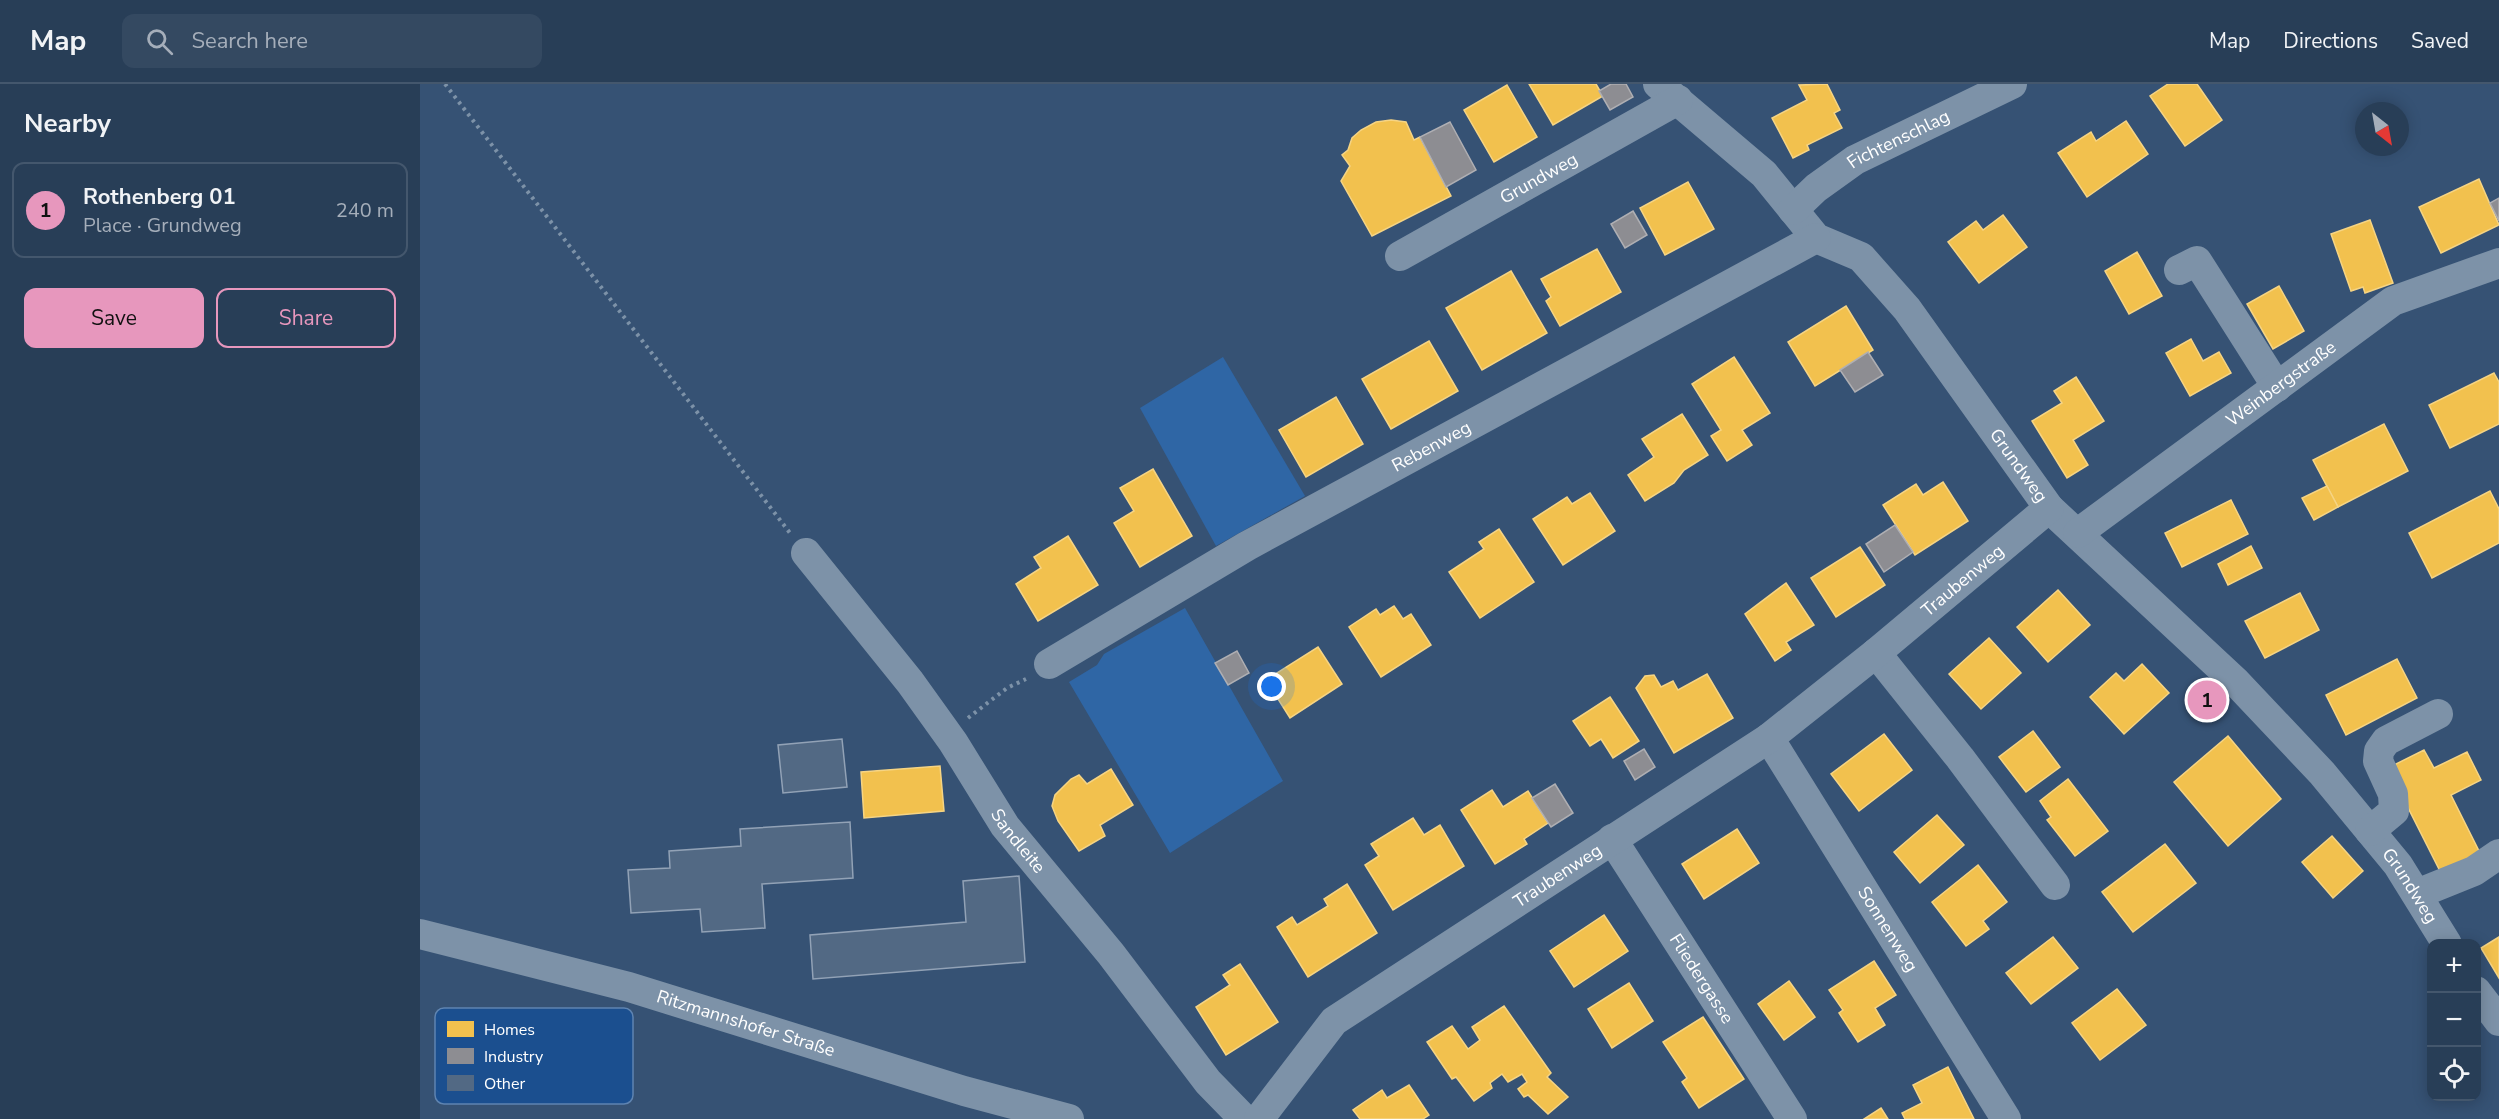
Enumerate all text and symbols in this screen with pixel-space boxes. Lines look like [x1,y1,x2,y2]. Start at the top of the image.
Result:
search box [122,14,542,68]
text: Map [30,22,86,60]
icon: search [143,25,176,58]
text: Search here [191,26,308,56]
text: Map [2209,27,2250,55]
text: Directions [2283,27,2378,55]
text: Saved [2411,27,2469,55]
north arrow [2355,102,2409,156]
street label: Fichtenschlag [1842,104,1954,174]
text: Nearby [24,106,111,141]
street label: Grundweg [1495,147,1582,210]
text: Rothenberg 01 [83,182,236,212]
text: 1 [40,197,52,224]
text: 240 m [336,197,394,224]
text: Place · Grundweg [83,212,242,239]
button: Save [24,288,204,348]
button: Share [216,288,396,348]
street label: Weinbergstraße [2221,335,2341,432]
street label: Rebenweg [1387,415,1475,477]
street label: Grundweg [1984,424,2053,507]
street label: Traubenweg [1916,539,2009,622]
your location [1257,672,1286,701]
pin: 1 [2188,678,2226,722]
street label: Sandleite [985,804,1051,878]
street label: Traubenweg [1509,838,1606,913]
street label: Grundweg [2377,843,2443,928]
street label: Sonnenweg [1852,882,1924,976]
street label: Fliedergasse [1664,929,1740,1028]
map controls [2427,939,2481,1101]
button: + [2427,939,2481,993]
street label: Ritzmannshofer Straße [654,984,838,1062]
button: − [2427,993,2481,1047]
legend [435,1008,633,1104]
text: Homes [484,1019,535,1041]
text: Industry [484,1046,544,1068]
button: locate [2427,1047,2481,1101]
text: Other [484,1073,525,1095]

